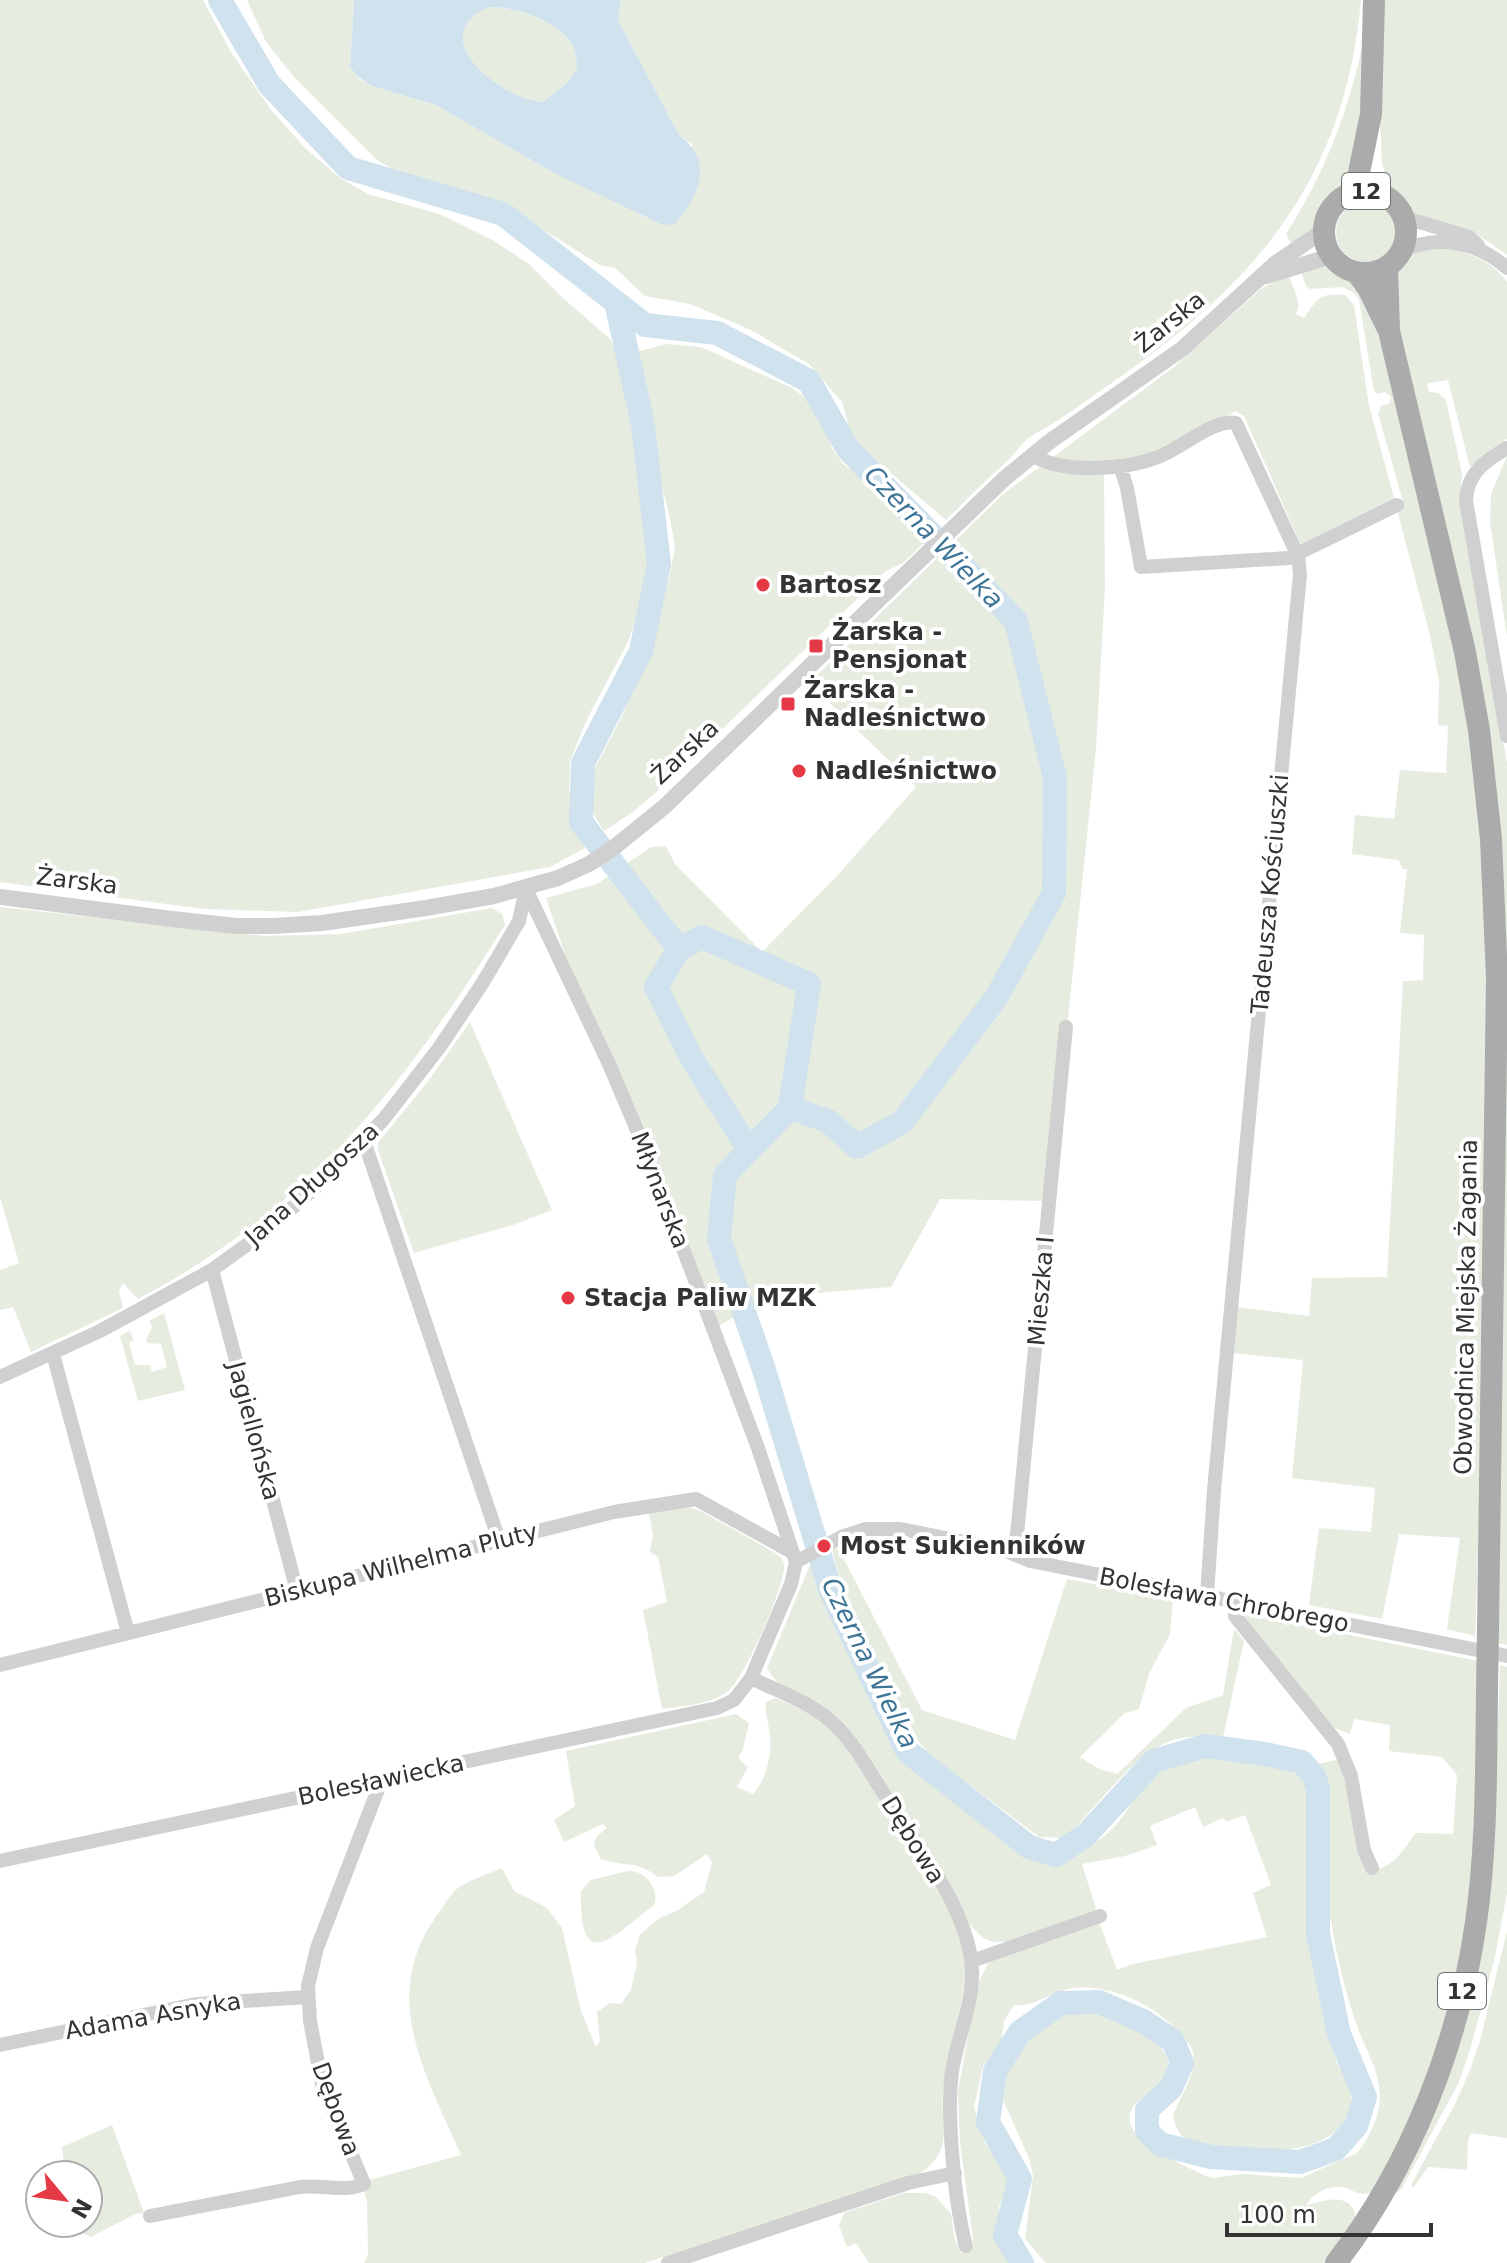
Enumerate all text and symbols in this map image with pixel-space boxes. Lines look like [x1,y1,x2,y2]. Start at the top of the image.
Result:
road number: 12 [1342,173,1390,209]
street label: Żarska [1129,285,1211,359]
water label: Czerna Wielka [858,460,1010,614]
place label: Bartosz [779,571,882,599]
marker: Bartosz [754,576,772,594]
place label: Żarska - Pensjonat [832,617,967,674]
marker: Żarska - Pensjonat [807,637,825,655]
place label: Żarska - Nadleśnictwo [804,675,986,732]
marker: Żarska - Nadleśnictwo [779,695,797,713]
street label: Żarska [645,713,724,790]
place label: Nadleśnictwo [815,757,997,785]
marker: Nadleśnictwo [790,762,808,780]
street label: Tadeusza Kościuszki [1245,773,1294,1016]
street label: Żarska [35,861,119,900]
street label: Jana Długosza [238,1117,384,1252]
street label: Młynarska [625,1128,695,1252]
street label: Obwodnica Miejska Żagania [1448,1139,1483,1475]
street label: Mieszka I [1022,1235,1060,1347]
place label: Stacja Paliw MZK [584,1284,817,1312]
marker: Stacja Paliw MZK [559,1289,577,1307]
street label: Jagiellońska [222,1357,286,1503]
street label: Biskupa Wilhelma Pluty [262,1517,540,1613]
place label: Most Sukienników [840,1532,1086,1560]
marker: Most Sukienników [815,1537,833,1555]
street label: Bolesława Chrobrego [1097,1562,1351,1638]
water label: Czerna Wielka [816,1573,924,1753]
street label: Bolesławiecka [295,1749,467,1811]
street label: Dębowa [875,1791,951,1889]
road number: 12 [1438,1973,1486,2009]
street label: Adama Asnyka [63,1987,243,2045]
street label: Dębowa [306,2058,366,2160]
north arrow [24,2159,104,2239]
scale bar [1227,2187,1431,2237]
text: N [66,2194,96,2223]
text: 100 m [1239,2201,1316,2229]

